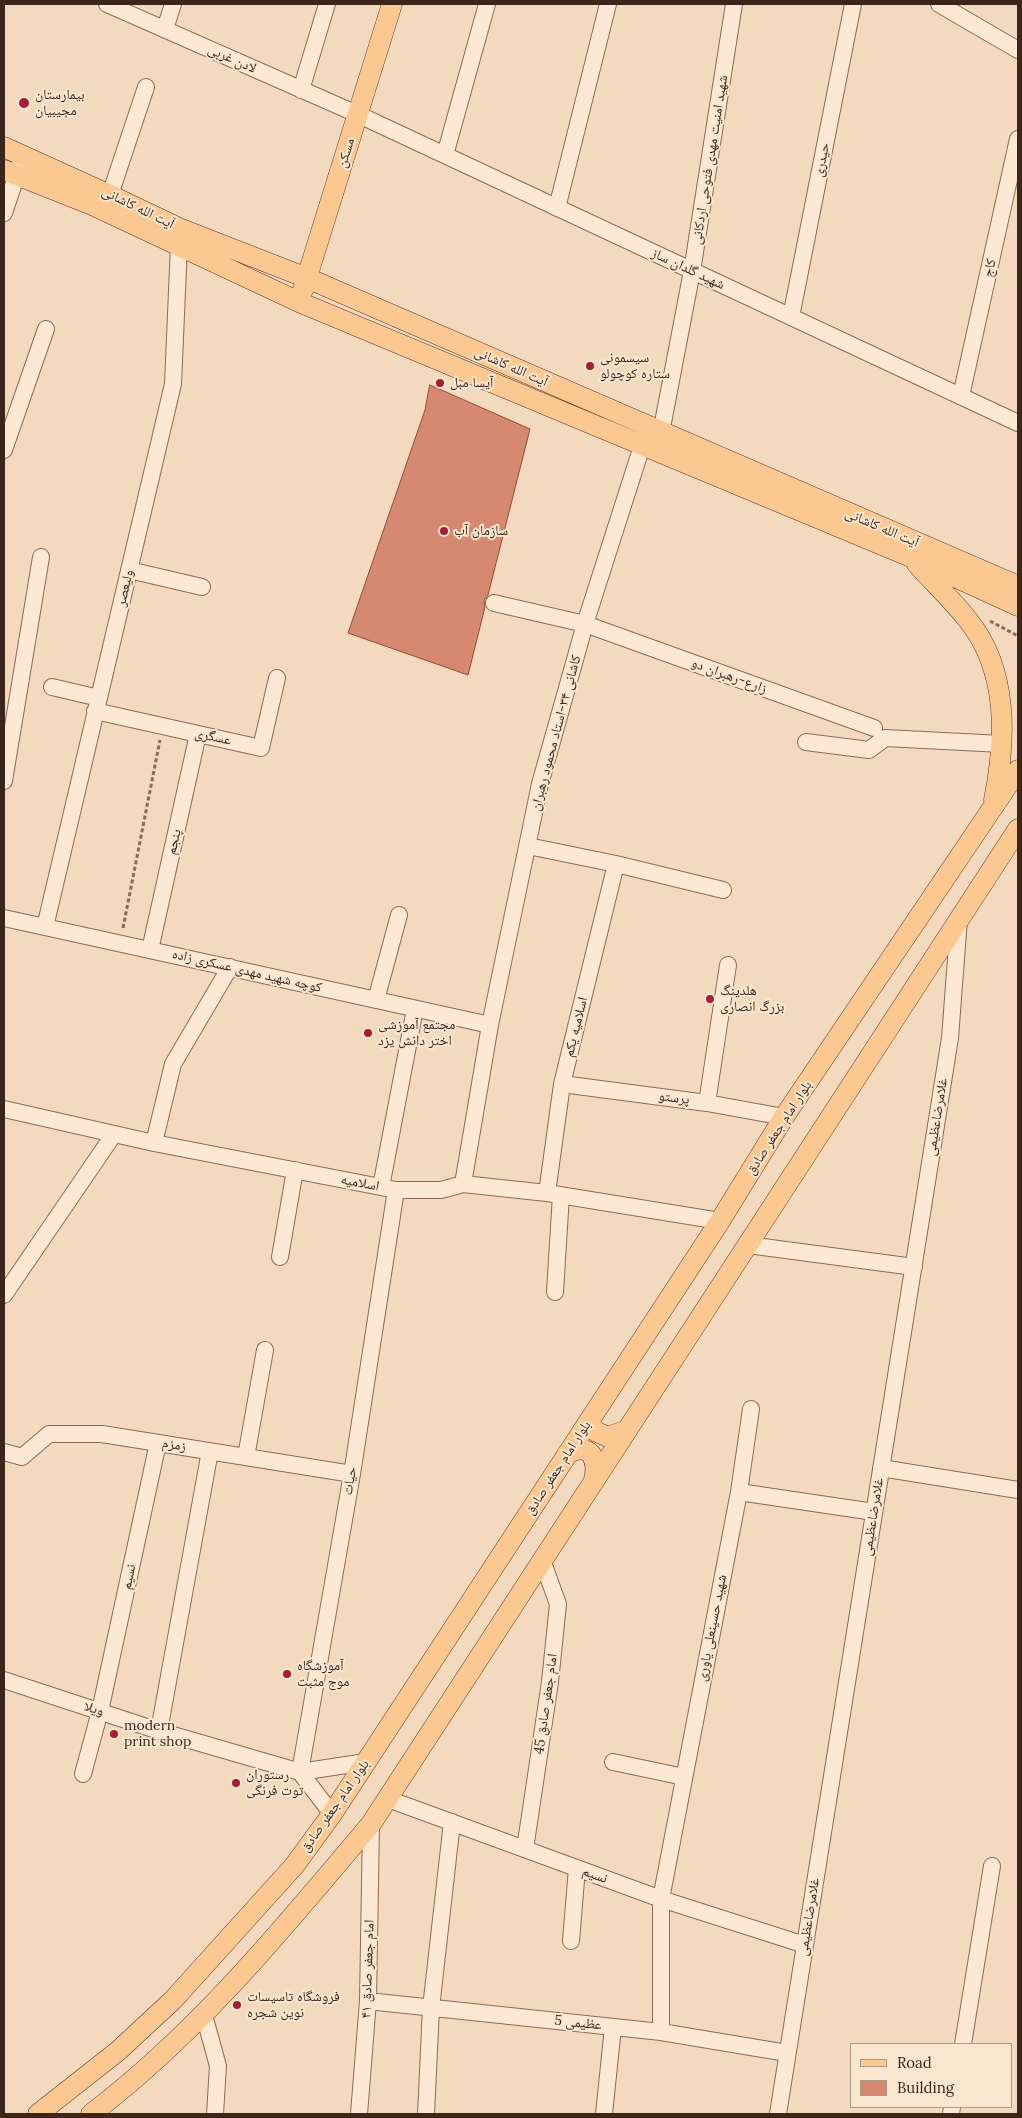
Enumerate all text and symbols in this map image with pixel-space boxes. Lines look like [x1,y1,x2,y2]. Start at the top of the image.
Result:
street label: لادن غربی [205,41,259,77]
street label: شهید امنیت مهدی فتوحی اردکانی [688,74,732,246]
place label: بیمارستان مجیبیان [35,87,85,120]
marker: بیمارستان مجیبیان [17,96,31,110]
street label: مسکن [334,136,358,170]
street label: حیدری [810,141,834,179]
street label: آیت الله کاشانی [99,183,177,233]
street label: شهید گلدان ساز [649,245,727,293]
street label: کاج [980,257,1000,279]
street label: آیت الله کاشانی [472,343,550,391]
place label: سیسمونی ستاره کوچولو [600,350,670,382]
marker: سیسمونی ستاره کوچولو [584,360,596,372]
place label: آیسا مبل [450,375,493,391]
marker: آیسا مبل [434,377,446,389]
street label: آیت الله کاشانی [843,505,921,551]
place label: سازمان آب [454,523,508,539]
marker: سازمان آب [438,525,450,537]
street label: ولیعصر [113,568,137,608]
street label: کاشانی ۳۴-استاد محمود رهبران [527,653,585,813]
street label: زارع-رهبران دو [689,655,769,697]
street label: عسگری [193,725,233,749]
street label: پنجم [163,828,185,856]
street label: کوچه شهید مهدی عسکری زاده [171,946,323,996]
place label: هلدینگ بزرگ انصاری [720,983,784,1016]
marker: هلدینگ بزرگ انصاری [704,993,716,1005]
street label: اسلامیه یکم [560,995,592,1059]
place label: مجتمع آموزشی اختر دانش یزد [378,1017,455,1050]
marker: مجتمع آموزشی اختر دانش یزد [362,1027,374,1039]
street label: غلامرضاعظیمی [923,1077,951,1157]
street label: بلوار امام جعفر صادق [742,1078,816,1178]
street label: پرستو [657,1088,691,1108]
street label: اسلامیه [339,1171,381,1195]
street label: بلوار امام جعفر صادق [521,1418,595,1518]
street label: زمزم [161,1435,187,1455]
street label: حیات [339,1466,361,1496]
street label: غلامرضاعظیمی [859,1477,887,1557]
street label: نسیم [118,1563,140,1591]
street label: شهید حسینعلی یاوری [693,1573,731,1683]
street label: امام جعفر صادق 45 [531,1653,561,1755]
place label: آموزشگاه موج مثبت [297,1658,349,1690]
marker: آموزشگاه موج مثبت [281,1668,293,1680]
street label: ویلا [82,1698,106,1720]
place label: modern print shop [124,1718,191,1750]
marker: modern print shop [108,1728,120,1740]
street label: بلوار امام جعفر صادق [297,1757,373,1855]
place label: رستوران توت فرنگی [246,1767,303,1800]
marker: رستوران توت فرنگی [230,1777,242,1789]
street label: نسیم [580,1863,610,1887]
street label: غلامرضاعظیمی [795,1877,823,1957]
street label: امام جعفر صادق ۴۱ [358,1919,378,2019]
place label: فروشگاه تاسیسات نوین شجره [247,1989,340,2021]
marker: فروشگاه تاسیسات نوین شجره [231,1999,243,2011]
street label: عظیمی 5 [553,2012,603,2034]
legend [850,2043,1012,2108]
text: Road [897,2053,932,2072]
text: Building [897,2078,954,2097]

